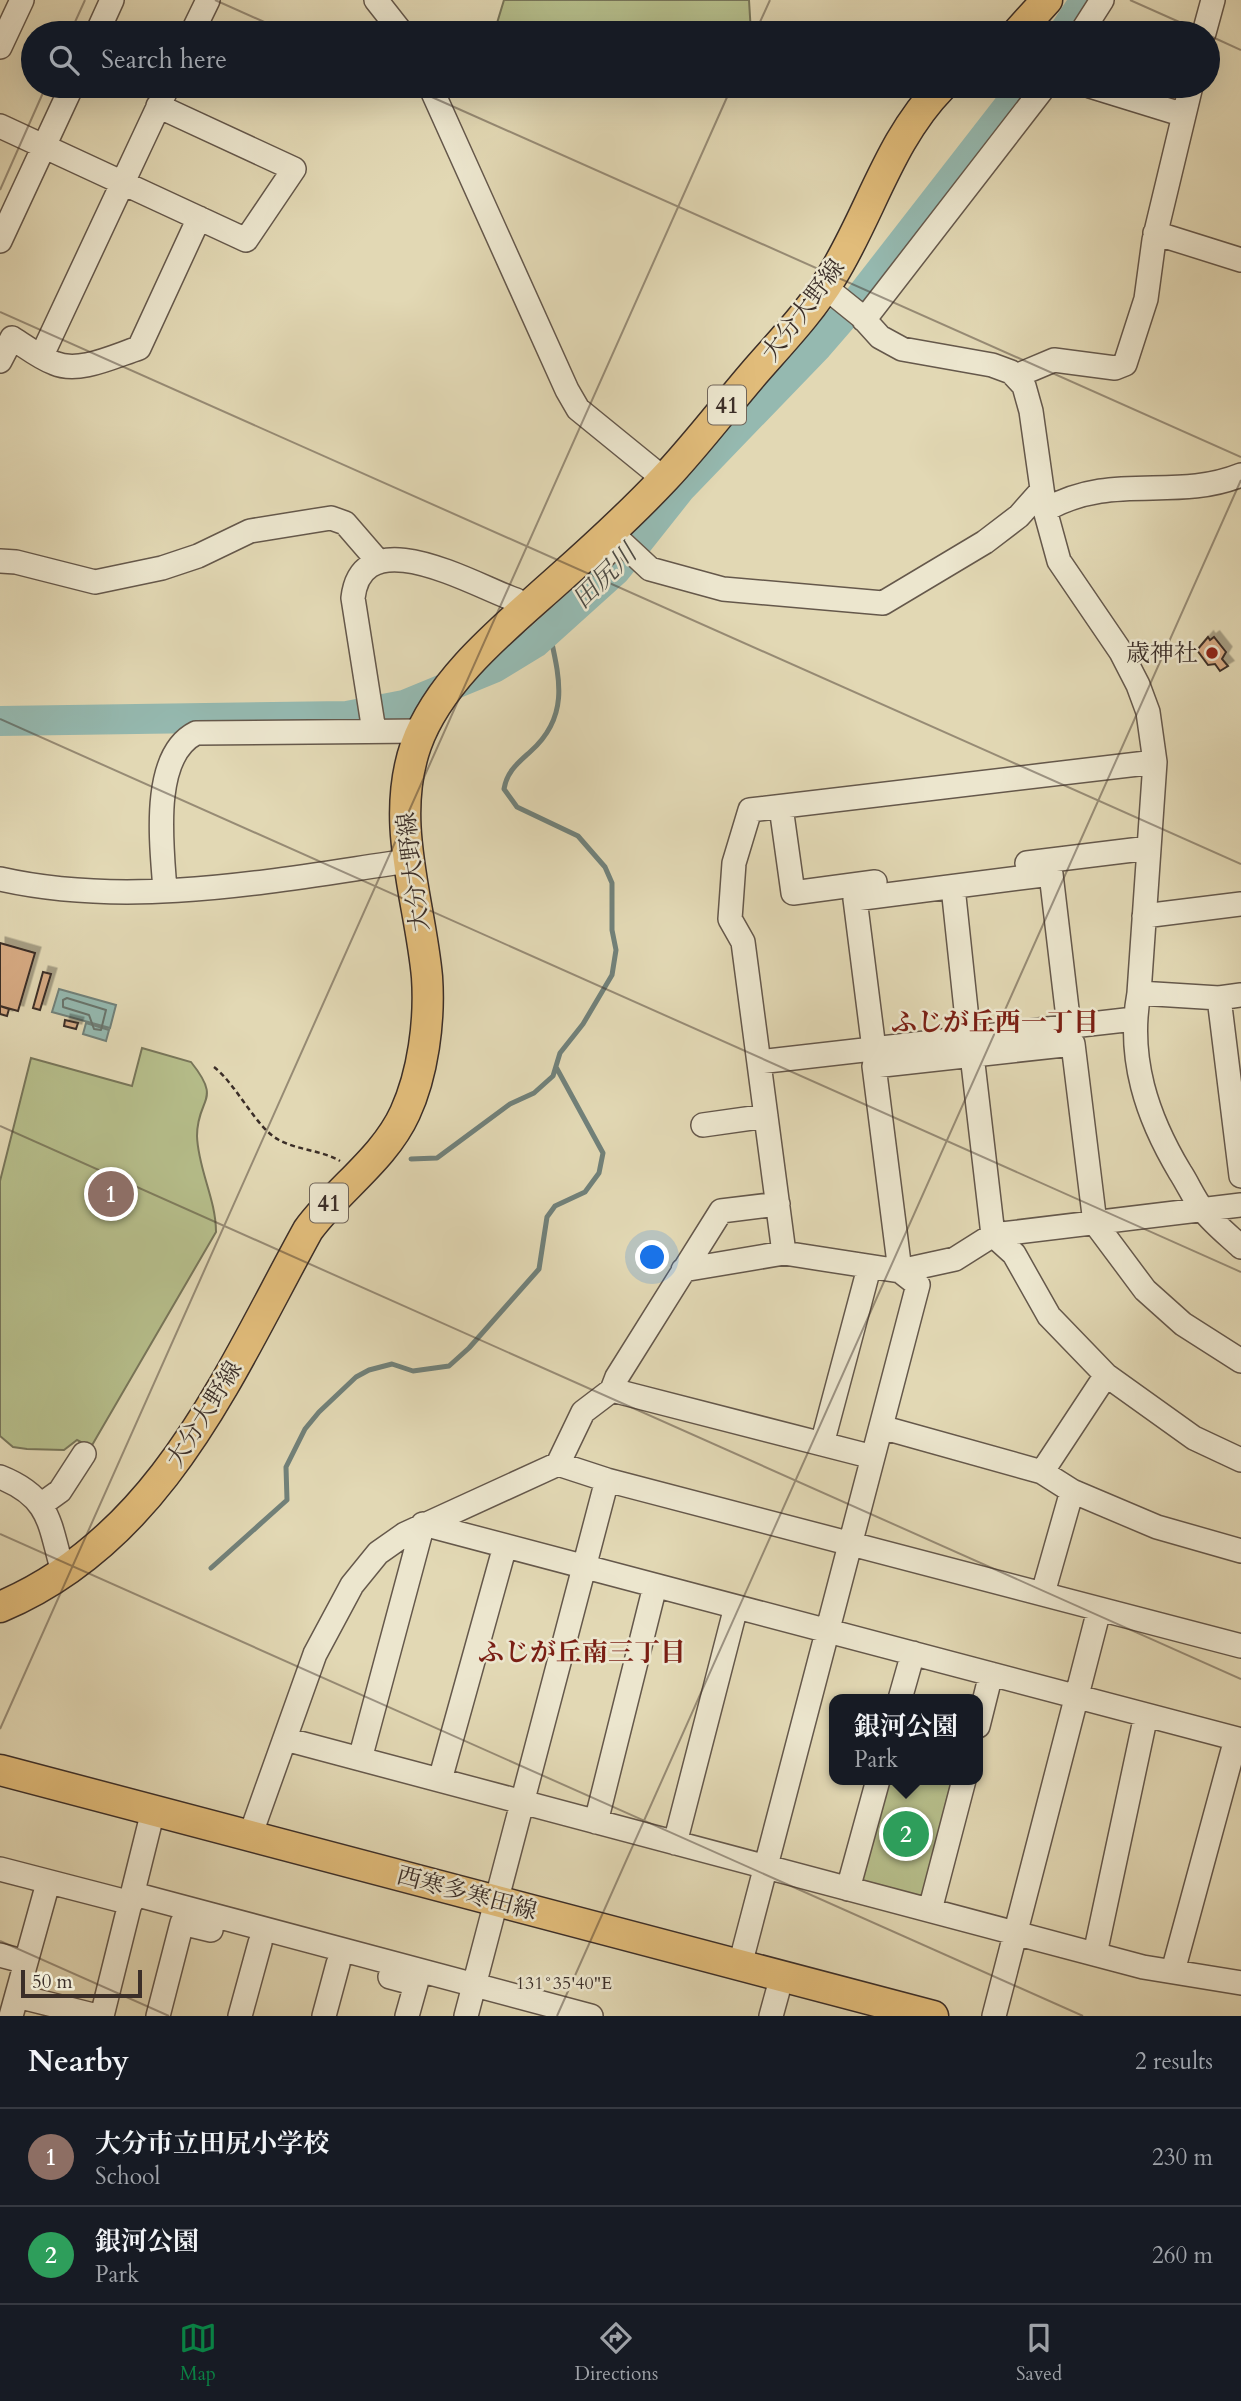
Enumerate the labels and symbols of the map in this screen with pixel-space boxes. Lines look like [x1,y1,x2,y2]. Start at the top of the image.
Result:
street label: 大分大野線 [754,252,853,368]
road number: 41 [708,386,746,424]
water label: 田尻川 [564,534,646,616]
place label: 歳神社 [1126,637,1198,670]
marker: 歳神社 [1204,645,1220,661]
street label: 大分大野線 [390,810,437,934]
district label: ふじが丘西一丁目 [891,1005,1099,1040]
pin: 1 [88,1168,134,1220]
road number: 41 [310,1184,348,1222]
your location [635,1240,669,1274]
street label: 大分大野線 [159,1355,250,1474]
district label: ふじが丘南三丁目 [478,1635,686,1670]
pin: 2 [883,1808,929,1860]
street label: 西寒多寒田線 [393,1859,541,1928]
scale bar [21,1967,142,1999]
text: 131°35'40"E [516,1971,612,1996]

